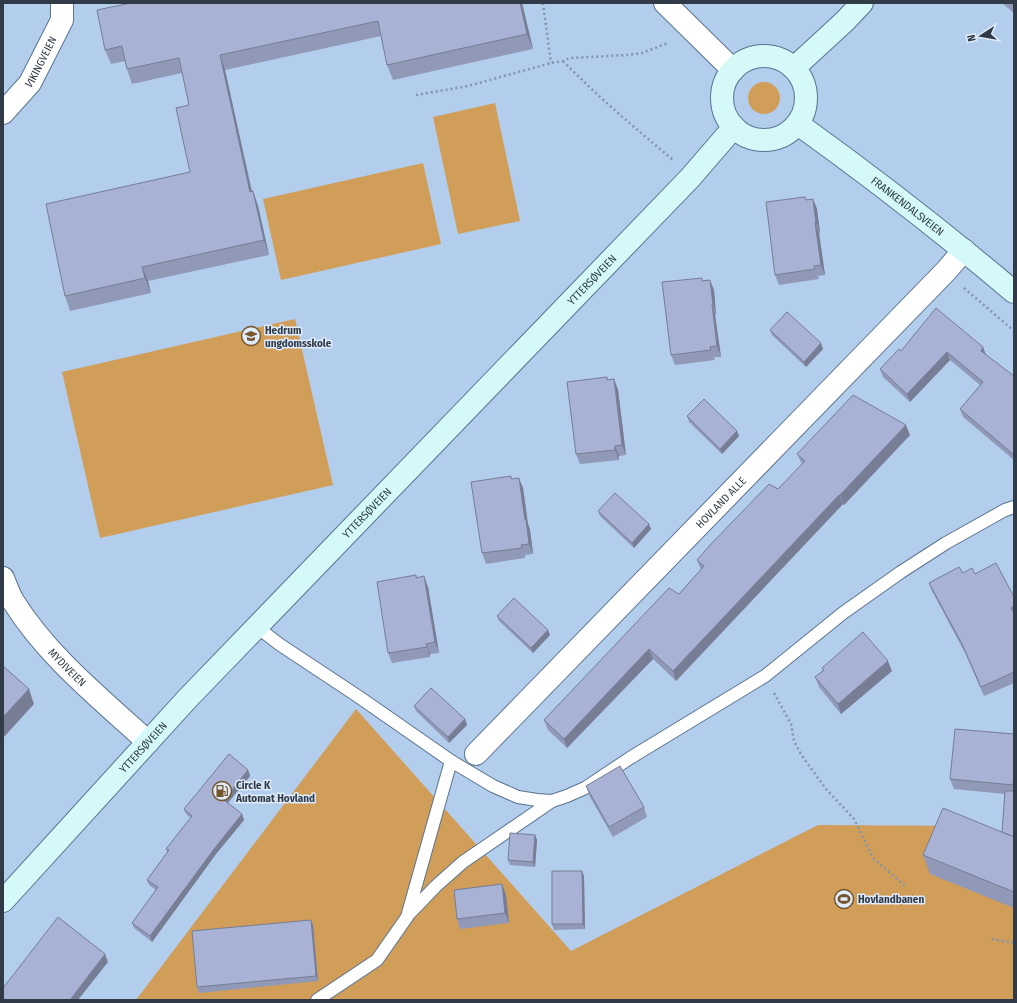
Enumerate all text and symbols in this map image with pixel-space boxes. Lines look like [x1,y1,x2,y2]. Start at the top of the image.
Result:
north arrow [961,16,1001,56]
text: N [965,33,979,43]
street label: VIKINGVEIEN [23,34,60,91]
street label: FRANKENDALSVEIEN [868,174,946,239]
street label: YTTERSØVEIEN [565,252,619,308]
place label: Hedrum ungdomsskole [265,324,332,350]
school or university icon: Hedrum ungdomsskole [240,325,262,347]
street label: HOVLAND ALLE [693,475,749,531]
street label: YTTERSØVEIEN [340,485,394,541]
street label: MYDIVEIEN [45,646,88,689]
street label: YTTERSØVEIEN [117,719,170,776]
place label: Circle K Automat Hovland [235,779,315,805]
fuel station icon: Circle K Automat Hovland [211,780,233,802]
sports icon: Hovlandbanen [833,888,855,910]
place label: Hovlandbanen [858,893,924,906]

